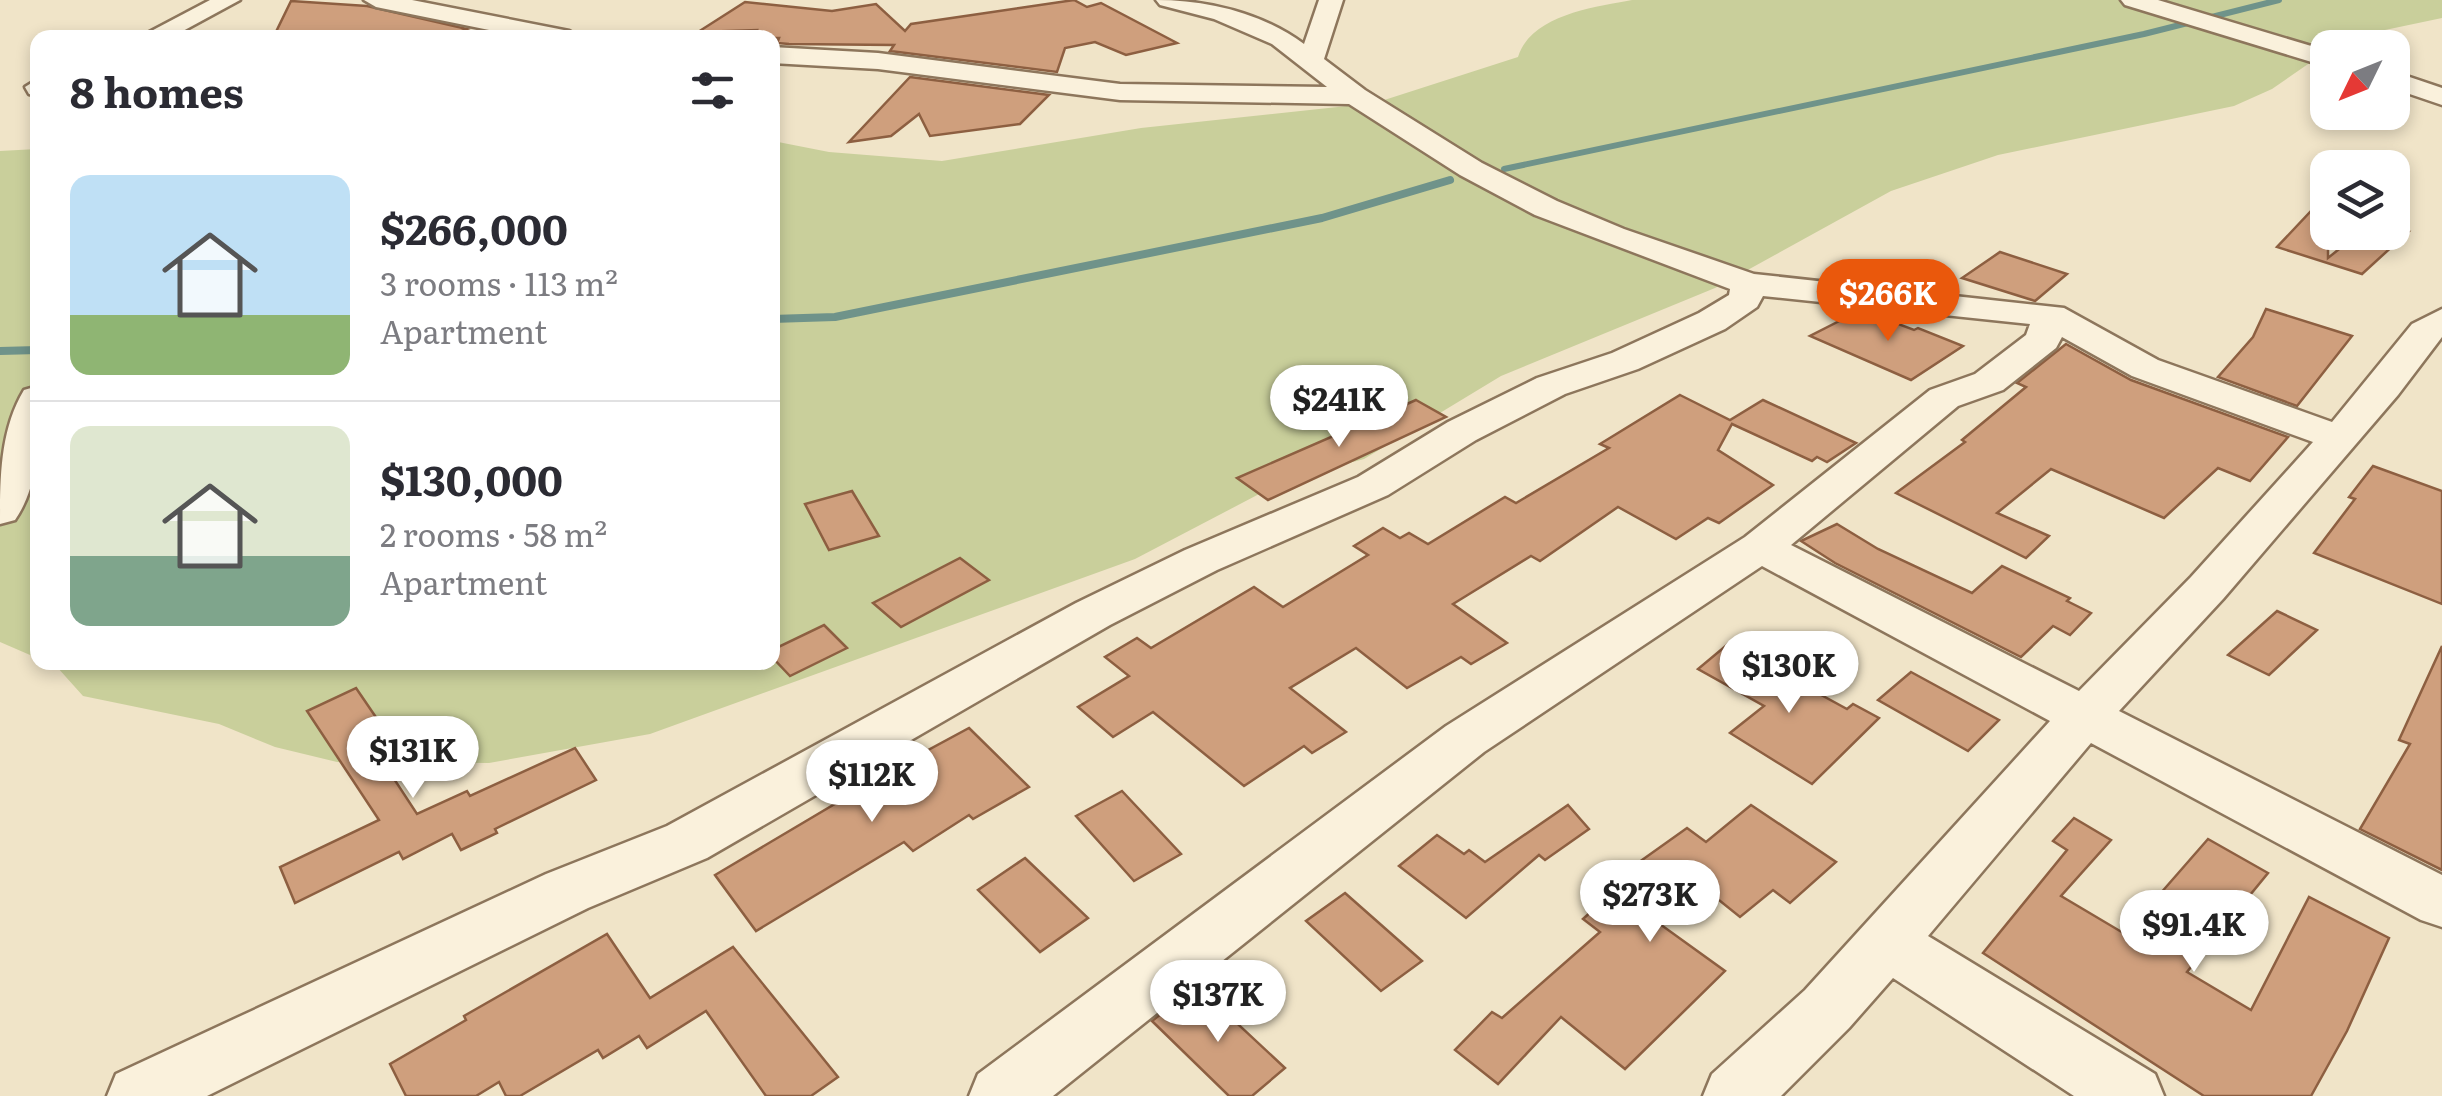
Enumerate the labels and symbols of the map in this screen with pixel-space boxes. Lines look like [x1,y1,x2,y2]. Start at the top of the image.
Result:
north arrow [2310,30,2410,130]
pin: $266K [1818,259,1958,344]
pin: $241K [1269,365,1409,450]
pin: $130K [1719,631,1859,716]
pin: $131K [343,716,483,801]
pin: $112K [802,740,942,825]
pin: $273K [1580,860,1720,945]
pin: $91.4K [2113,890,2275,975]
pin: $137K [1148,960,1288,1045]

